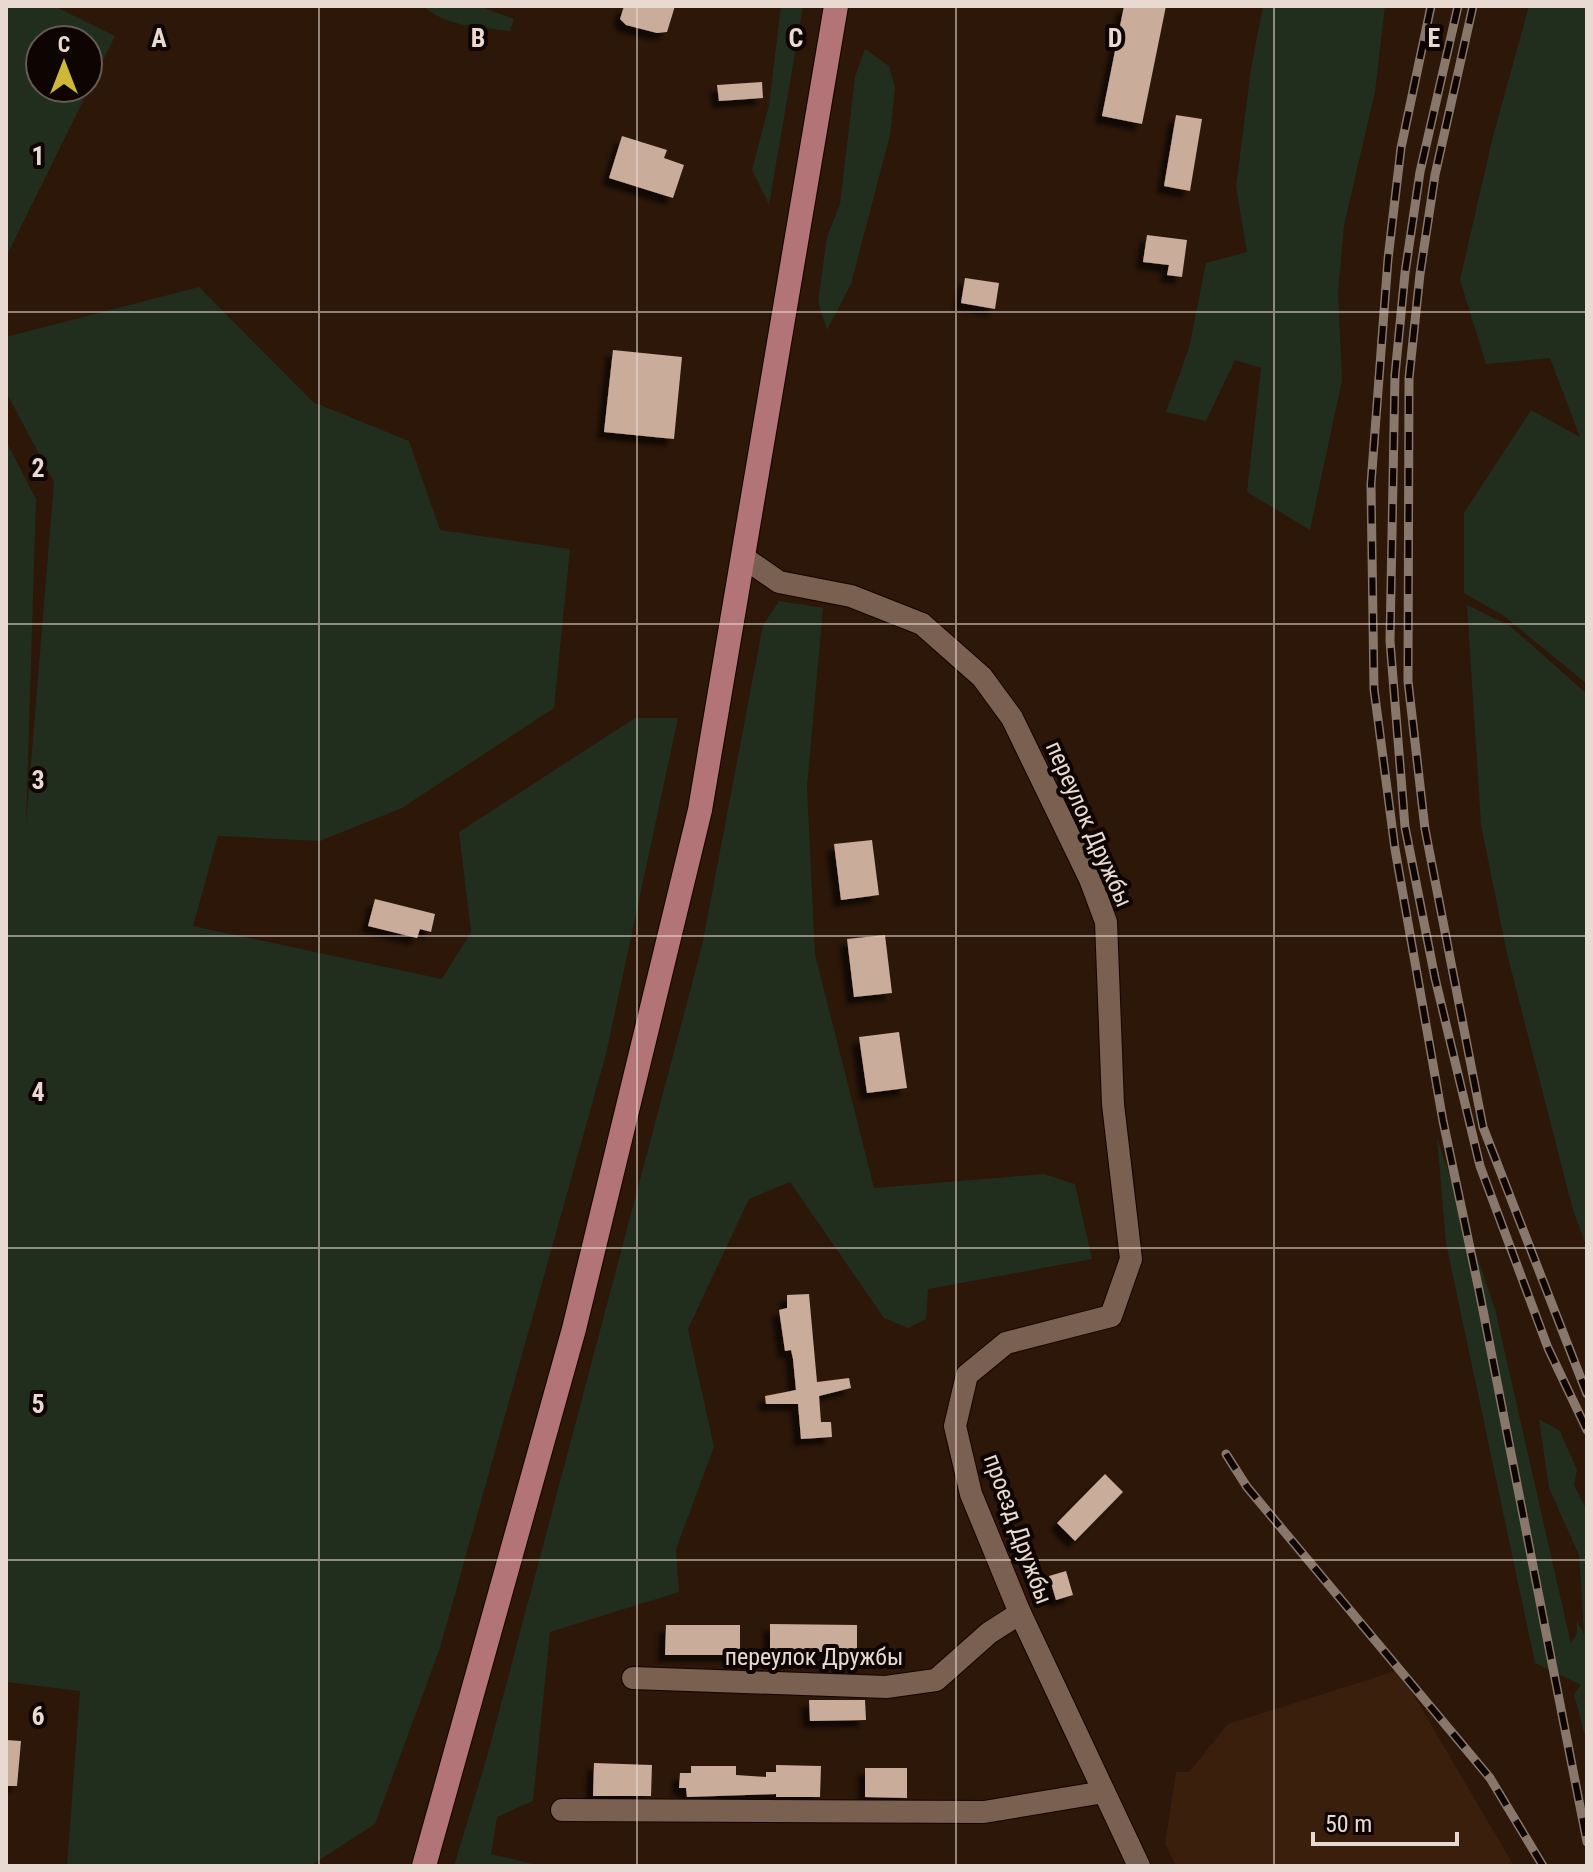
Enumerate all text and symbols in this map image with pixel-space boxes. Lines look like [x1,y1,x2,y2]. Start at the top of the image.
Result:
text: A [151,23,167,53]
text: B [471,23,485,53]
text: C [789,23,804,53]
text: D [1108,23,1122,53]
text: E [1428,23,1441,53]
north arrow [24,24,104,104]
text: С [58,32,70,57]
text: 1 [31,141,45,171]
text: 2 [31,453,45,483]
street label: переулок Дружбы [1040,737,1138,911]
text: 3 [31,765,45,795]
text: 4 [31,1077,45,1107]
text: 5 [31,1389,45,1419]
street label: проезд Дружбы [978,1450,1058,1608]
street label: переулок Дружбы [725,1643,903,1671]
text: 6 [31,1701,45,1731]
scale bar [1313,1796,1457,1846]
text: 50 m [1325,1810,1372,1838]

